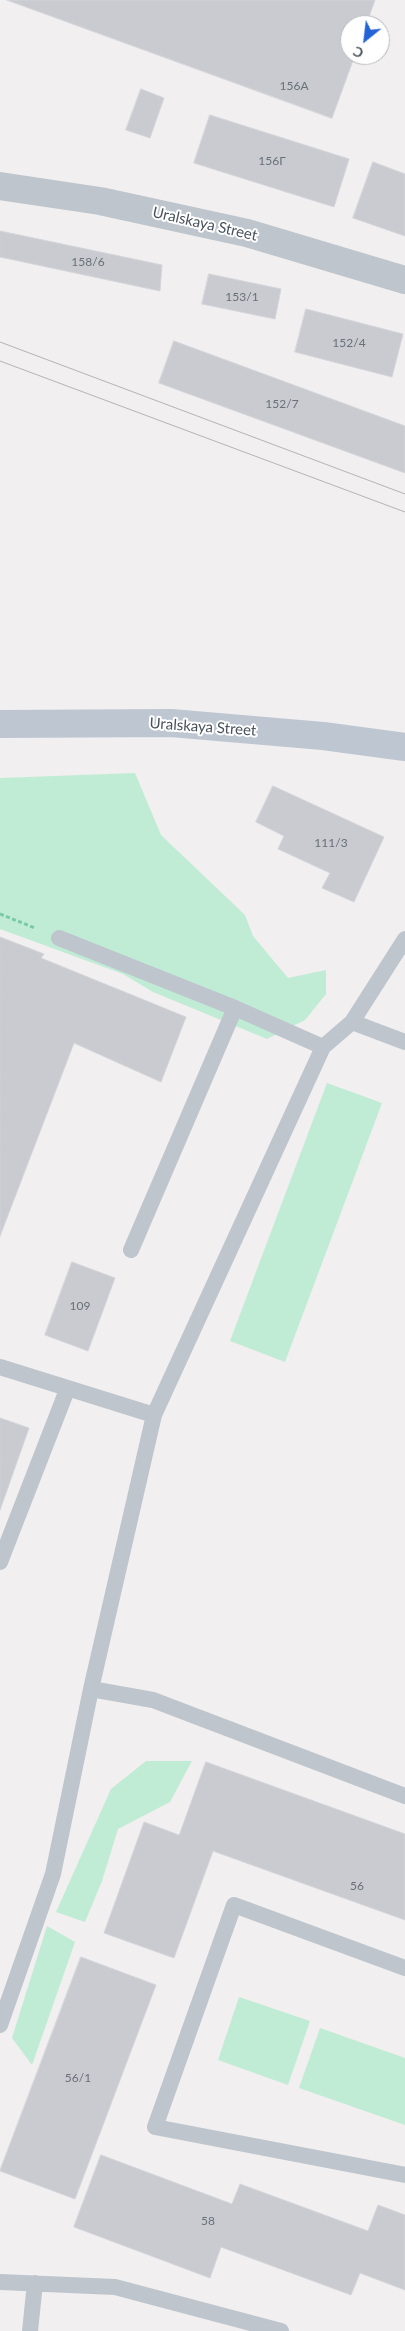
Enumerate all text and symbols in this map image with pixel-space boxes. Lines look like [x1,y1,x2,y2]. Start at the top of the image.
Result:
north arrow [340,15,390,65]
text: С [350,43,366,62]
house number: 156А [280,79,308,93]
house number: 156Г [258,154,286,168]
street label: Uralskaya Street [151,203,259,245]
house number: 158/6 [71,255,105,269]
house number: 153/1 [225,290,259,304]
house number: 152/4 [332,336,366,350]
house number: 152/7 [265,397,299,411]
street label: Uralskaya Street [149,714,257,740]
house number: 111/3 [314,836,348,850]
house number: 109 [70,1299,90,1313]
house number: 56 [350,1879,364,1893]
house number: 56/1 [65,2071,91,2085]
house number: 58 [201,2214,215,2228]

